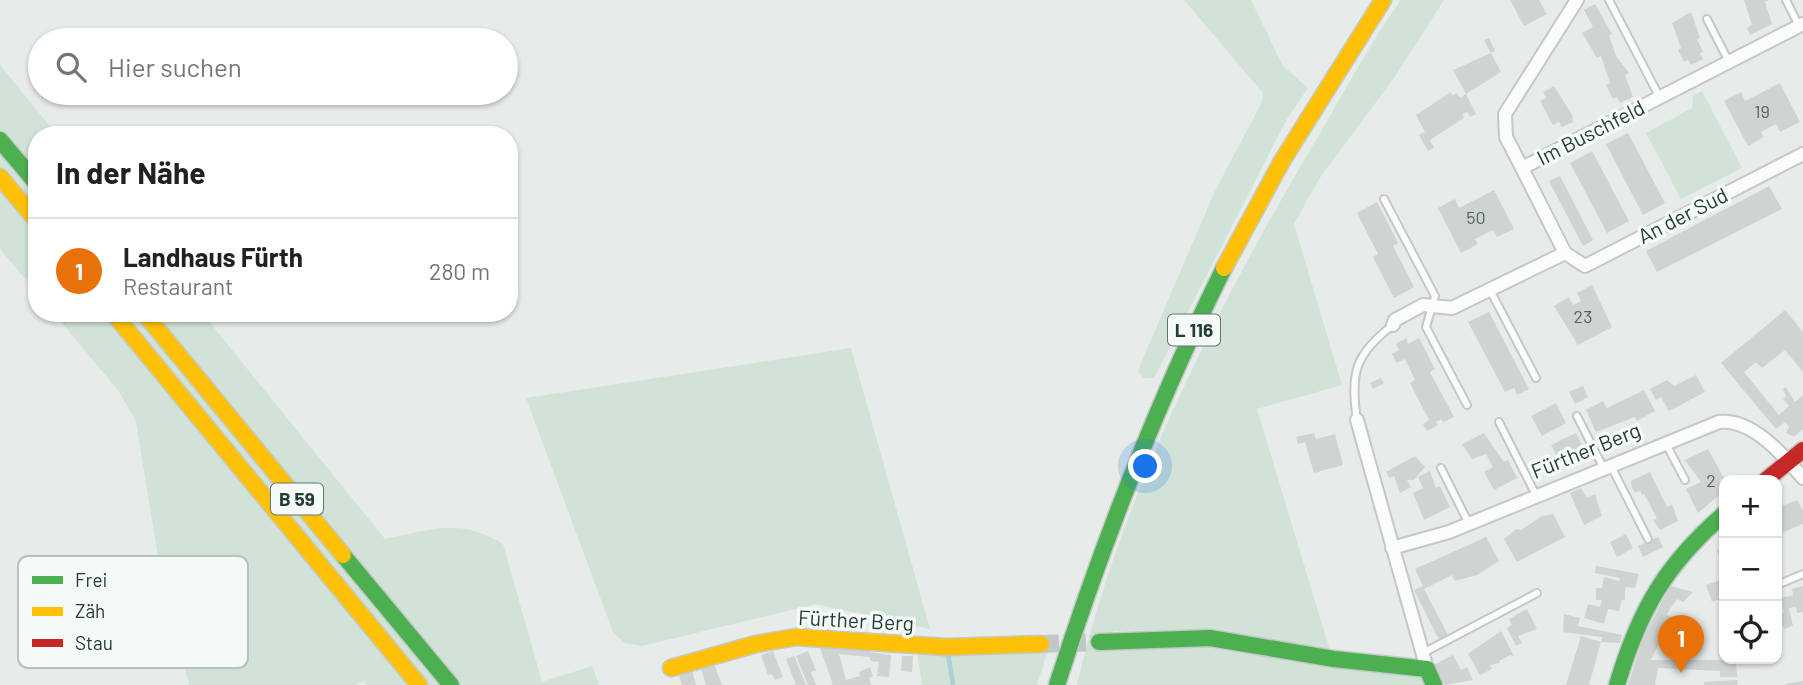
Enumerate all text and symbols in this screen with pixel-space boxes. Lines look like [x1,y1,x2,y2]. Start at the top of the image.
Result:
search box [28,28,518,105]
icon: search [52,48,90,86]
text: Hier suchen [108,51,242,82]
street label: Im Buschfeld [1532,94,1648,169]
house number: 19 [1754,100,1770,122]
text: In der Nähe [56,154,206,190]
street label: An der Sud [1633,181,1732,248]
house number: 50 [1466,206,1486,228]
text: Landhaus Fürth [123,241,303,272]
text: 1 [75,257,83,285]
text: 280 m [429,257,490,285]
text: Restaurant [123,272,233,300]
house number: 23 [1574,305,1592,327]
road number: L 116 [1168,314,1220,346]
street label: Fürther Berg [1527,416,1644,483]
your location [1128,449,1162,483]
house number: 2 [1706,469,1716,491]
map controls [1719,475,1782,664]
button: + [1719,475,1782,538]
road number: B 59 [271,484,323,514]
button: − [1719,538,1782,601]
legend [18,556,248,668]
text: Frei [75,568,107,591]
text: Zäh [75,599,105,622]
button: locate [1719,601,1782,664]
street label: Fürther Berg [798,604,915,635]
pin: 1 [1658,615,1704,673]
text: Stau [75,631,113,654]

